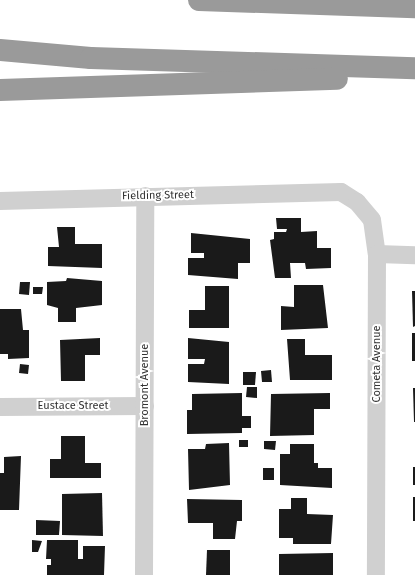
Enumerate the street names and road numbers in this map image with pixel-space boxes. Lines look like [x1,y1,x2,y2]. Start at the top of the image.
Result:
street label: Fielding Street [122,189,194,203]
street label: Cometa Avenue [370,325,384,403]
street label: Bromont Avenue [138,344,152,426]
street label: Eustace Street [38,399,108,413]

